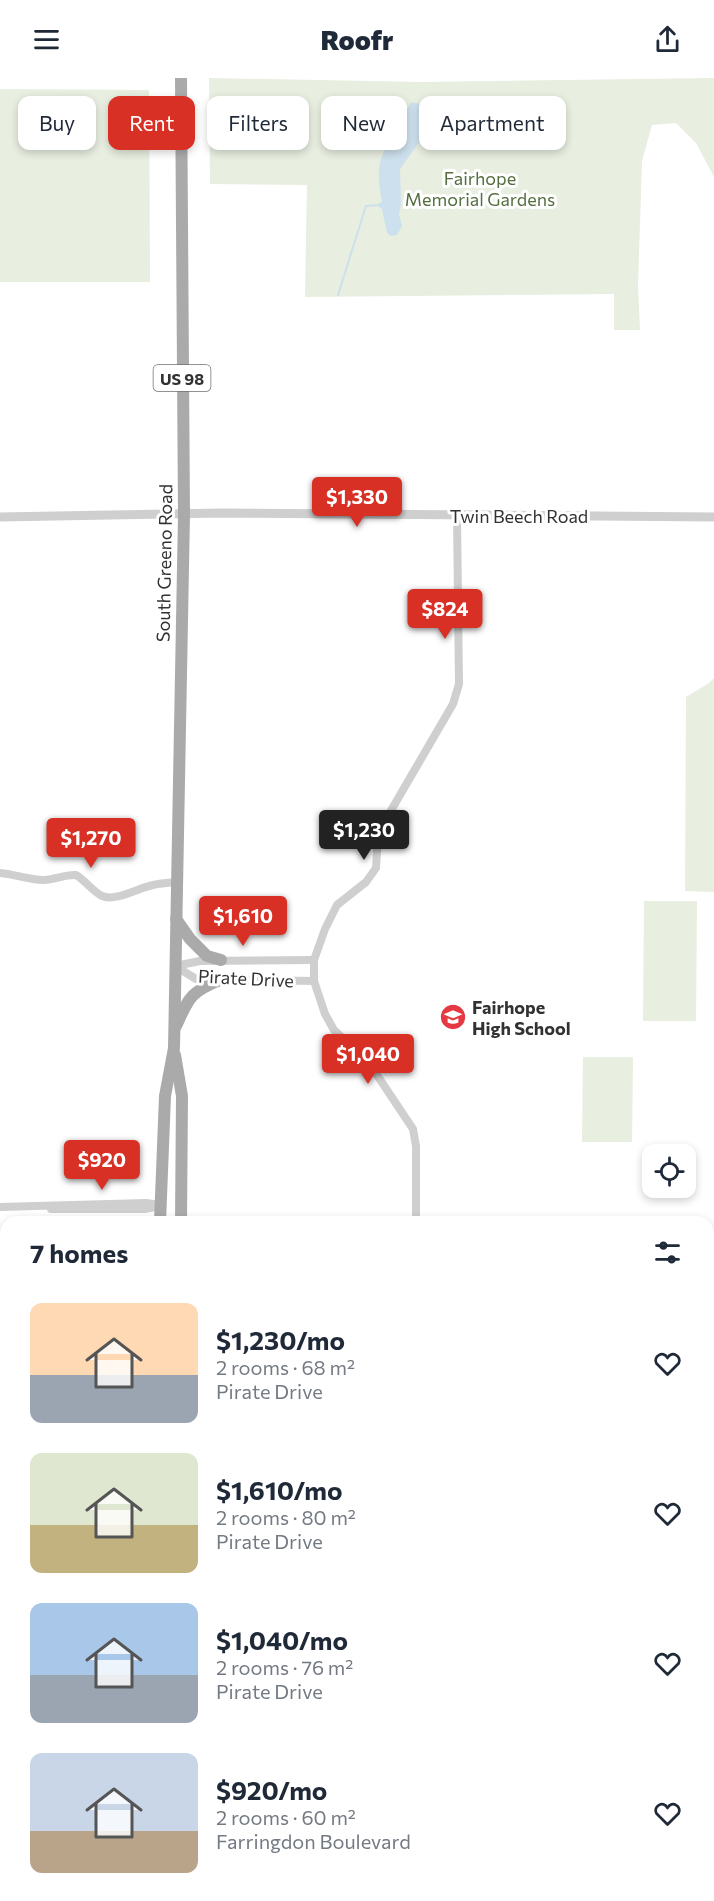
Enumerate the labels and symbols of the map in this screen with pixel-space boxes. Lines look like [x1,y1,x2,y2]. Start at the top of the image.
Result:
park label: Fairhope Memorial Gardens [405,167,555,210]
road number: US 98 [154,365,210,391]
pin: $1,330 [308,477,406,528]
street label: South Greeno Road [152,484,176,642]
street label: Twin Beech Road [450,505,588,527]
pin: $824 [409,589,481,640]
pin: $1,230 [315,810,413,861]
pin: $1,270 [42,818,140,869]
pin: $1,610 [194,896,292,947]
street label: Pirate Drive [197,965,295,991]
place label: Fairhope High School [472,996,571,1039]
school or university icon: Fairhope High School [438,1002,468,1032]
pin: $1,040 [319,1034,417,1085]
pin: $920 [66,1140,138,1191]

